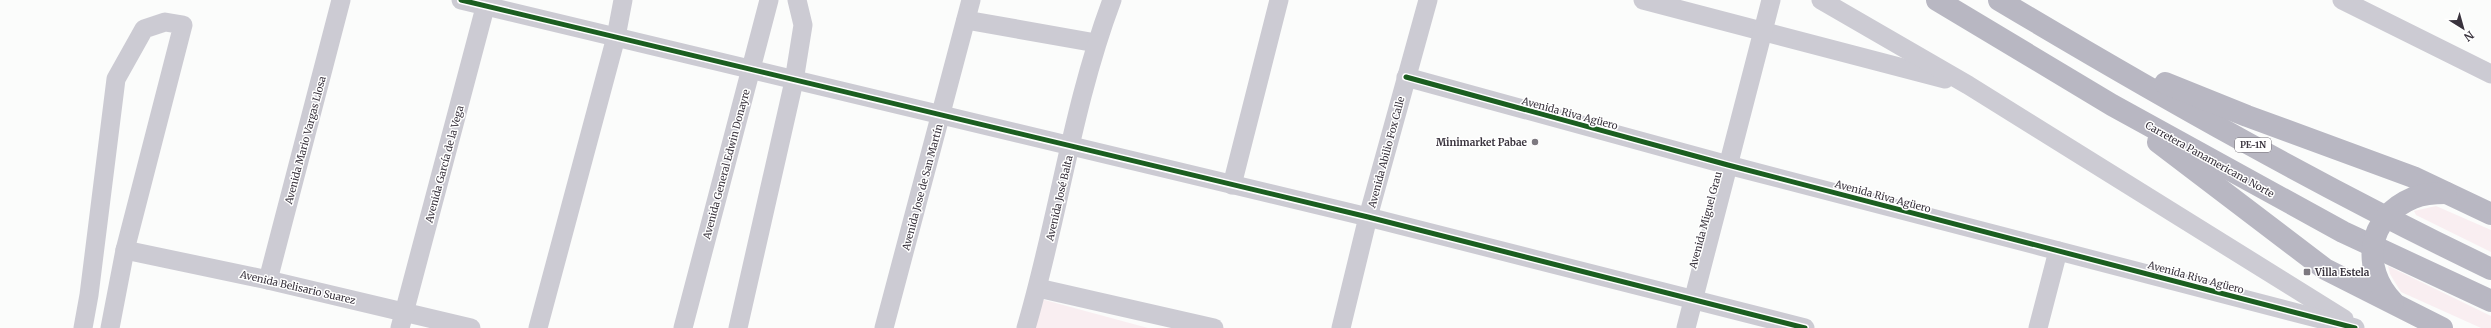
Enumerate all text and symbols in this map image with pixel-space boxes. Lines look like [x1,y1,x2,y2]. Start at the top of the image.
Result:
north arrow [2443,8,2483,48]
text: N [2461,28,2477,44]
street label: Avenida Mario Vargas Llosa [282,74,329,207]
street label: Avenida General Edwin Donayre [700,88,753,241]
street label: Avenida Riva Agüero [1519,94,1619,133]
street label: Avenida Abilio Fox Calle [1365,95,1408,210]
street label: Avenida García de la Vega [422,103,467,225]
street label: Carretera Panamericana Norte [2143,119,2276,200]
street label: Avenida Jose de San Martín [899,122,946,253]
place label: Minimarket Pabae [1436,136,1528,149]
marker: Minimarket Pabae [1530,137,1540,147]
road number: PE-1N [2235,138,2271,152]
street label: Avenida José Balta [1043,153,1076,243]
street label: Avenida Miguel Grau [1686,170,1725,271]
street label: Avenida Riva Agüero [1832,177,1932,216]
street label: Avenida Riva Agüero [2145,258,2245,297]
place label: Villa Estela [2314,266,2370,279]
marker: Villa Estela [2302,267,2312,277]
street label: Avenida Belisario Suarez [238,268,357,307]

